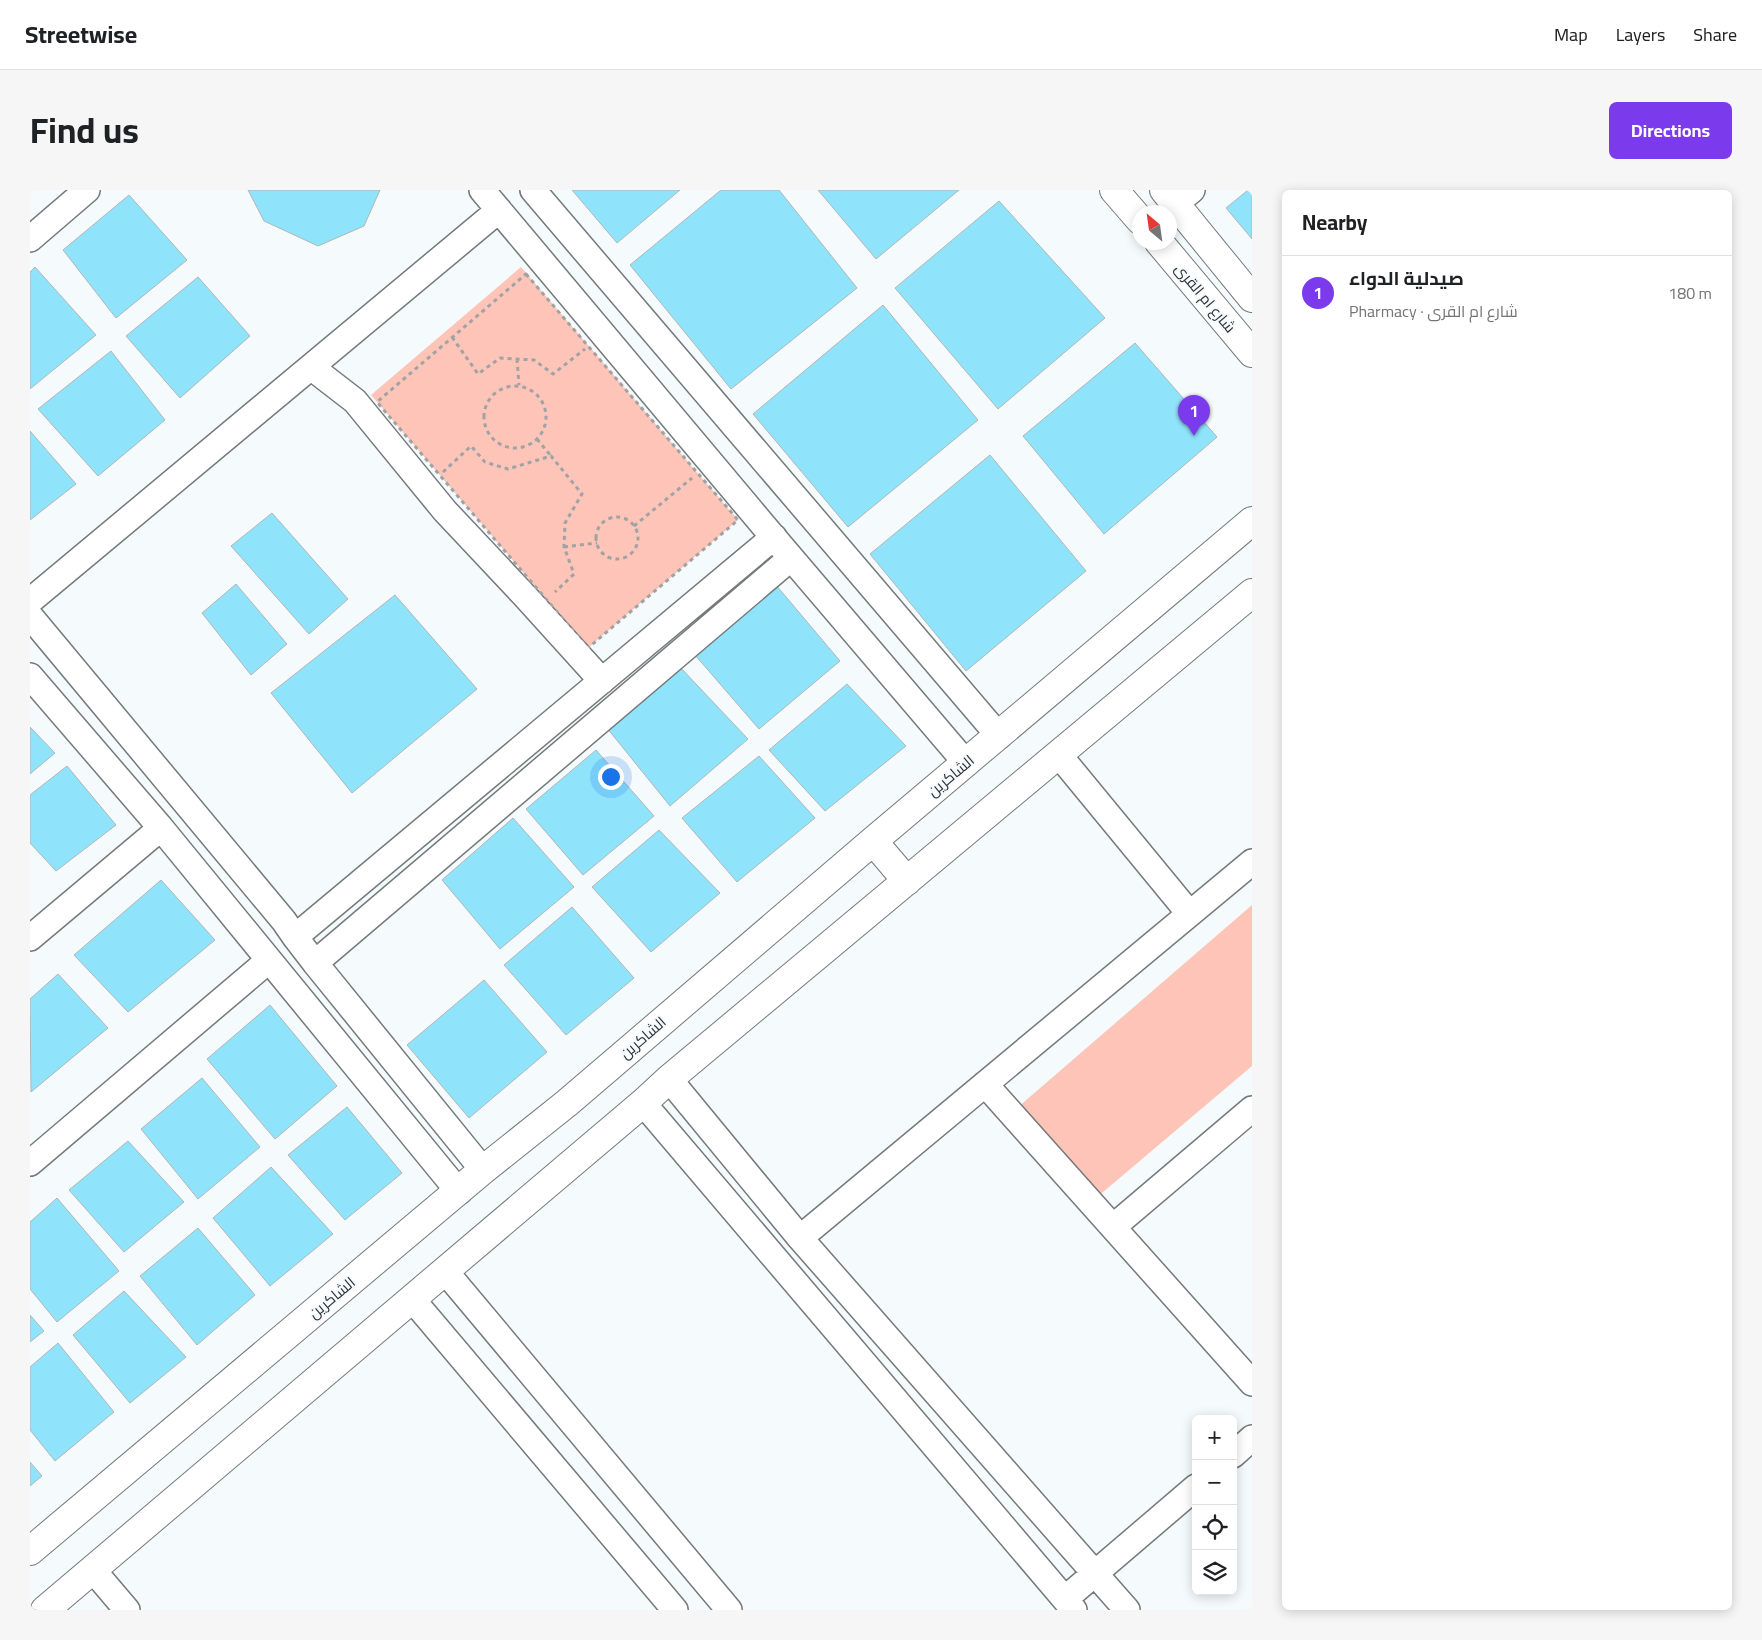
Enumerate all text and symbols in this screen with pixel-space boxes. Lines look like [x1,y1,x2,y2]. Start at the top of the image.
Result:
text: Streetwise [25,12,137,57]
text: Map [1554,18,1588,51]
text: Layers [1616,18,1665,51]
text: Share [1693,18,1737,51]
text: Find us [30,97,139,163]
button: Directions [1609,102,1732,159]
text: Nearby [1302,203,1368,242]
north arrow [1132,205,1177,250]
street label: شارع ام القرى [1167,256,1244,339]
text: صيدلية الدواء [1349,260,1464,296]
text: 1 [1314,278,1322,308]
text: 180 m [1668,278,1712,308]
text: Pharmacy · شارع ام القرى [1349,296,1518,326]
pin: 1 [1178,395,1210,436]
street label: الشاكرين [920,747,981,804]
your location [598,764,624,790]
street label: الشاكرين [612,1009,673,1067]
street label: الشاكرين [301,1269,362,1326]
map controls [1192,1415,1237,1595]
button: + [1192,1415,1237,1460]
button: − [1192,1460,1237,1505]
button: locate [1192,1505,1237,1550]
button: layers [1192,1550,1237,1595]

